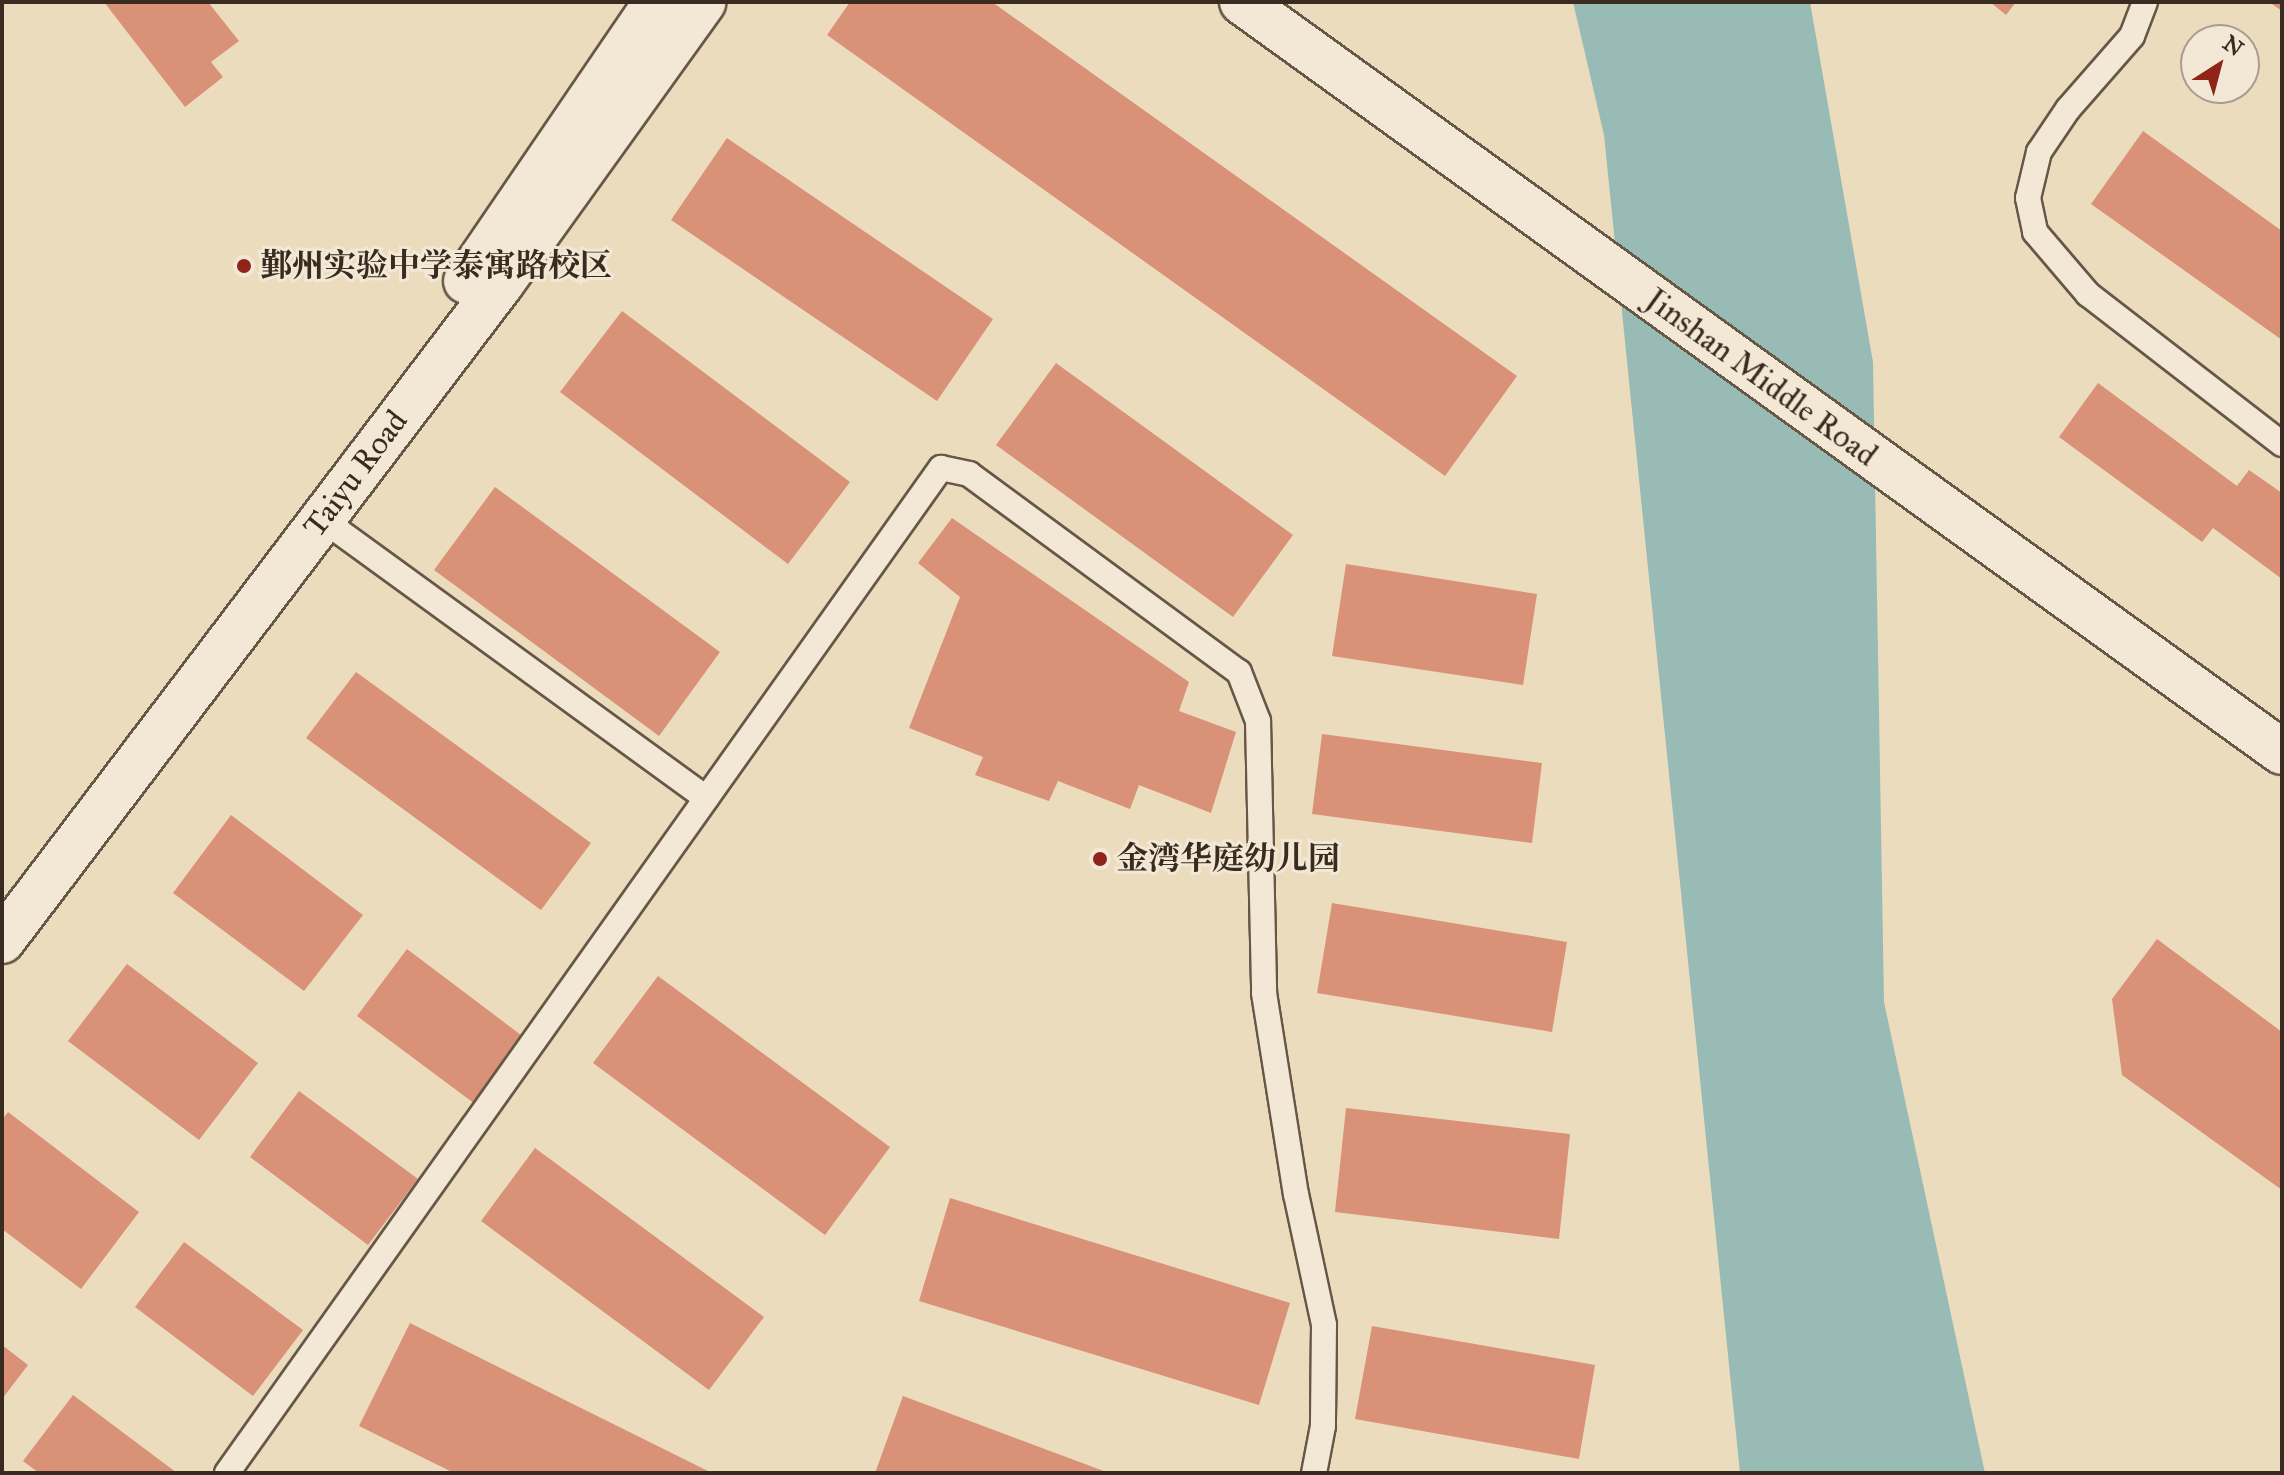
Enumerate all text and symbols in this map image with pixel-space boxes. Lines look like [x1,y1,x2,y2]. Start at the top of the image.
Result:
north arrow [2180,24,2260,104]
text: N [2218,29,2249,62]
place label: 鄞州实验中学泰寓路校区 [260,247,612,285]
marker: 鄞州实验中学泰寓路校区 [235,257,253,275]
street label: Jinshan Middle Road [1638,281,1884,475]
street label: Taiyu Road [296,403,416,545]
place label: 金湾华庭幼儿园 [1116,840,1340,878]
marker: 金湾华庭幼儿园 [1091,850,1109,868]

